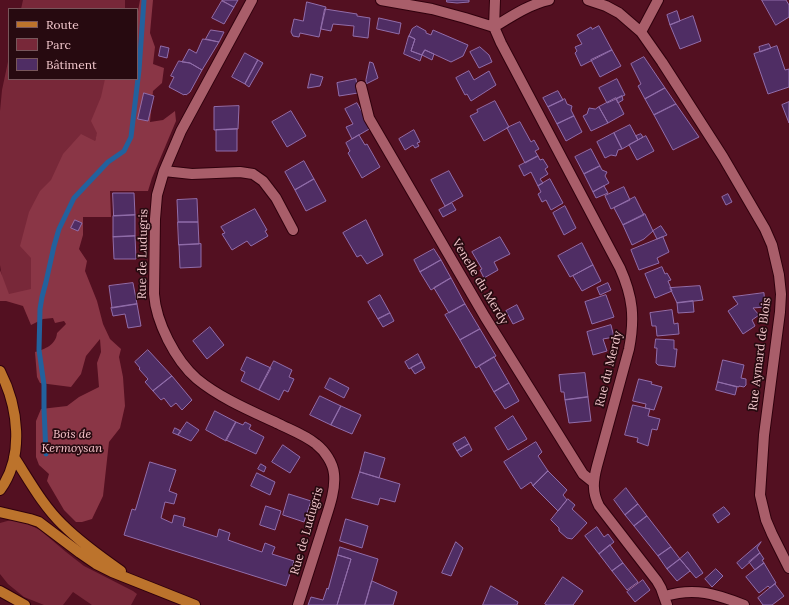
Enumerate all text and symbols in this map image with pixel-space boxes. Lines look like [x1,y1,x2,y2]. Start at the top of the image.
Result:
legend [8,8,138,80]
text: Route [46,17,79,32]
text: Parc [46,37,71,52]
text: Bâtiment [46,57,97,72]
street label: Rue de Ludugris [135,209,151,299]
street label: Venelle du Merdy [449,237,511,327]
street label: Rue Aymard de Blois [746,297,774,411]
street label: Rue du Merdy [593,329,625,409]
park label: Bois de Kermoysan [42,428,102,456]
street label: Rue de Ludugris [288,486,326,576]

